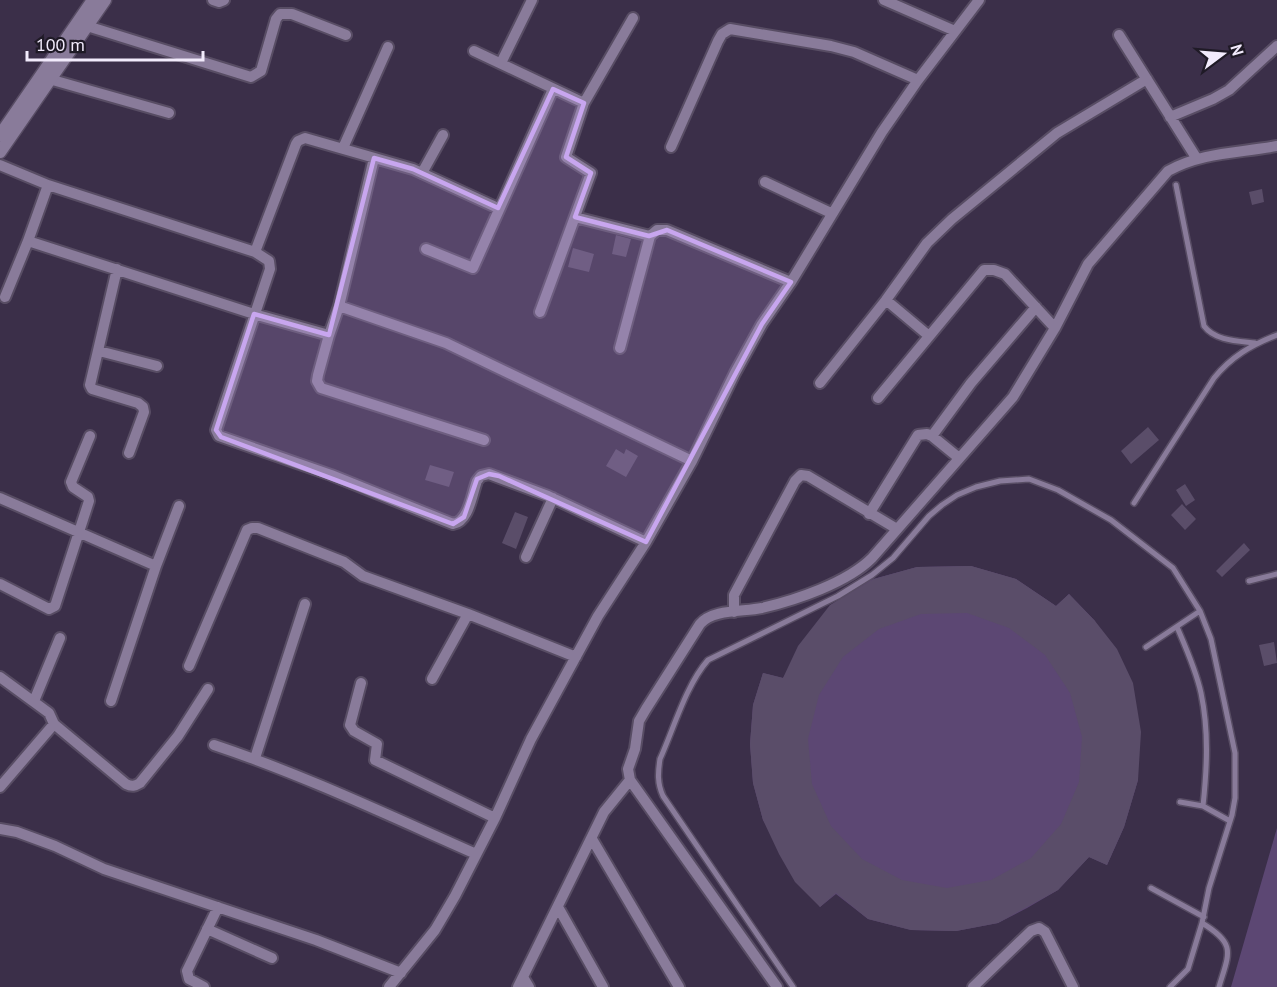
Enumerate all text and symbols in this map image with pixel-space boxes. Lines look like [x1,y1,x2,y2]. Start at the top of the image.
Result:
scale bar [27,24,202,62]
north arrow [1193,24,1253,84]
text: 100 m [36,33,85,56]
text: N [1226,42,1248,58]

